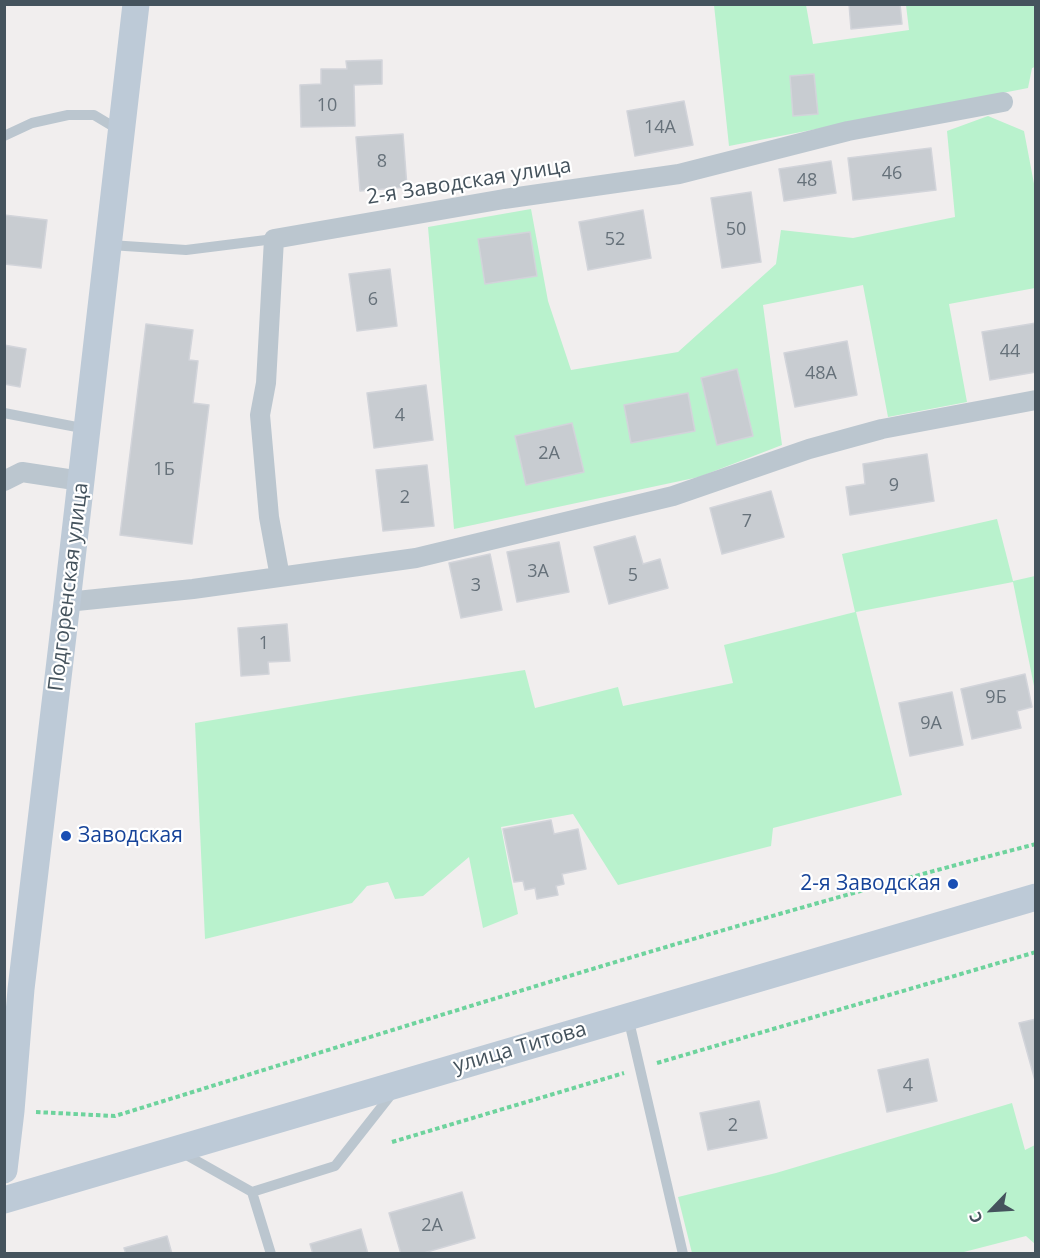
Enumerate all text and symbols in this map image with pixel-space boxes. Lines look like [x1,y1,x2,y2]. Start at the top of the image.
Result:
house number: 10 [317,95,337,117]
house number: 14А [644,117,676,139]
house number: 8 [377,151,387,173]
street label: 2-я Заводская улица [365,153,573,211]
house number: 46 [882,163,902,185]
house number: 48 [797,170,817,192]
house number: 50 [726,219,746,241]
house number: 52 [605,229,625,251]
house number: 6 [368,289,378,311]
house number: 44 [1000,341,1020,363]
house number: 48А [805,363,837,385]
house number: 4 [395,405,405,427]
house number: 2А [538,443,560,465]
house number: 1Б [153,459,175,481]
house number: 9 [889,475,899,497]
street label: Подгоренская улица [44,481,94,693]
house number: 2 [400,487,410,509]
house number: 7 [742,511,752,533]
house number: 3А [527,561,549,583]
house number: 5 [628,565,638,587]
house number: 3 [471,575,481,597]
house number: 1 [259,633,269,655]
house number: 9Б [985,687,1007,709]
house number: 9А [920,713,942,735]
place label: Заводская [78,823,183,849]
marker: Заводская [59,829,73,843]
place label: 2-я Заводская [800,871,941,897]
marker: 2-я Заводская [946,877,960,891]
street label: улица Титова [451,1017,589,1079]
house number: 4 [903,1075,913,1097]
house number: 2 [728,1115,738,1137]
north arrow [962,1180,1022,1240]
text: С [964,1208,988,1227]
house number: 2А [421,1215,443,1237]

